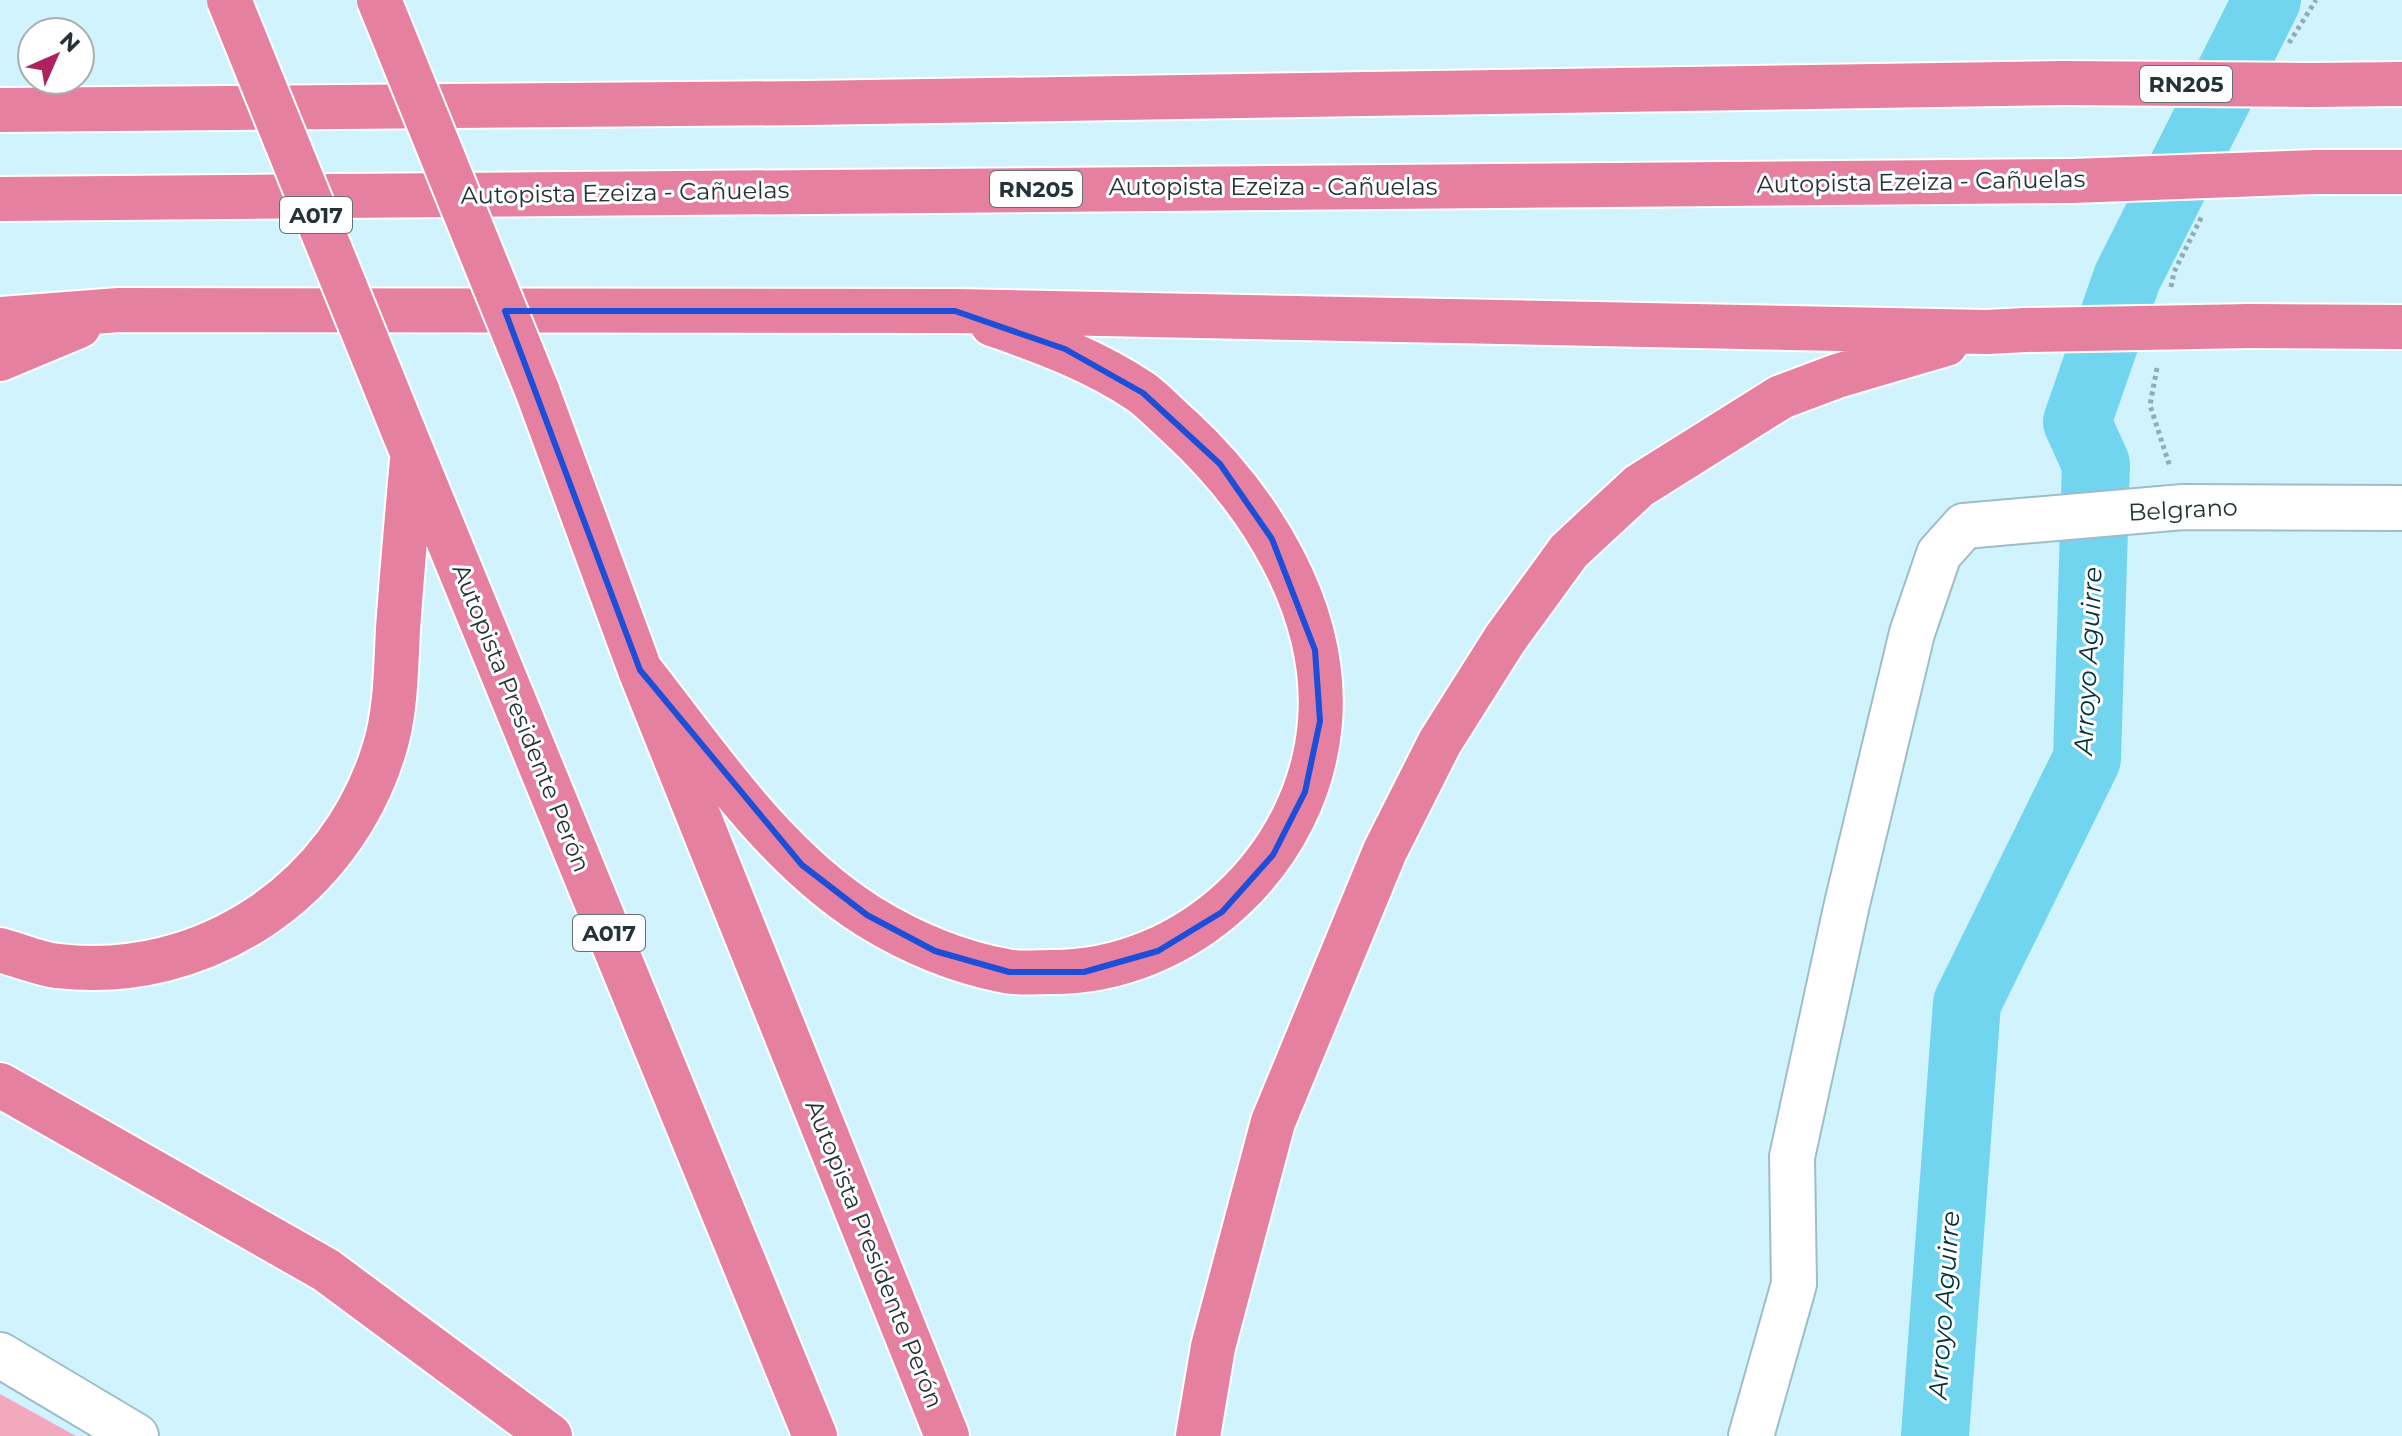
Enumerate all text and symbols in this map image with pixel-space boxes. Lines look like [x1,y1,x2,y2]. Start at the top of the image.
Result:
north arrow [16,16,96,96]
text: N [54,26,86,58]
road number: RN205 [2140,66,2232,102]
street label: Autopista Ezeiza - Cañuelas [1756,164,2086,199]
road number: RN205 [990,171,1082,207]
street label: Autopista Ezeiza - Cañuelas [1109,172,1437,201]
street label: Autopista Ezeiza - Cañuelas [460,175,790,210]
road number: A017 [280,197,352,233]
street label: Belgrano [2128,492,2238,527]
street label: Autopista Presidente Perón [446,560,597,876]
water label: Arroyo Aguirre [2067,566,2109,758]
road number: A017 [573,915,645,951]
street label: Autopista Presidente Perón [799,1096,950,1412]
water label: Arroyo Aguirre [1921,1210,1967,1402]

